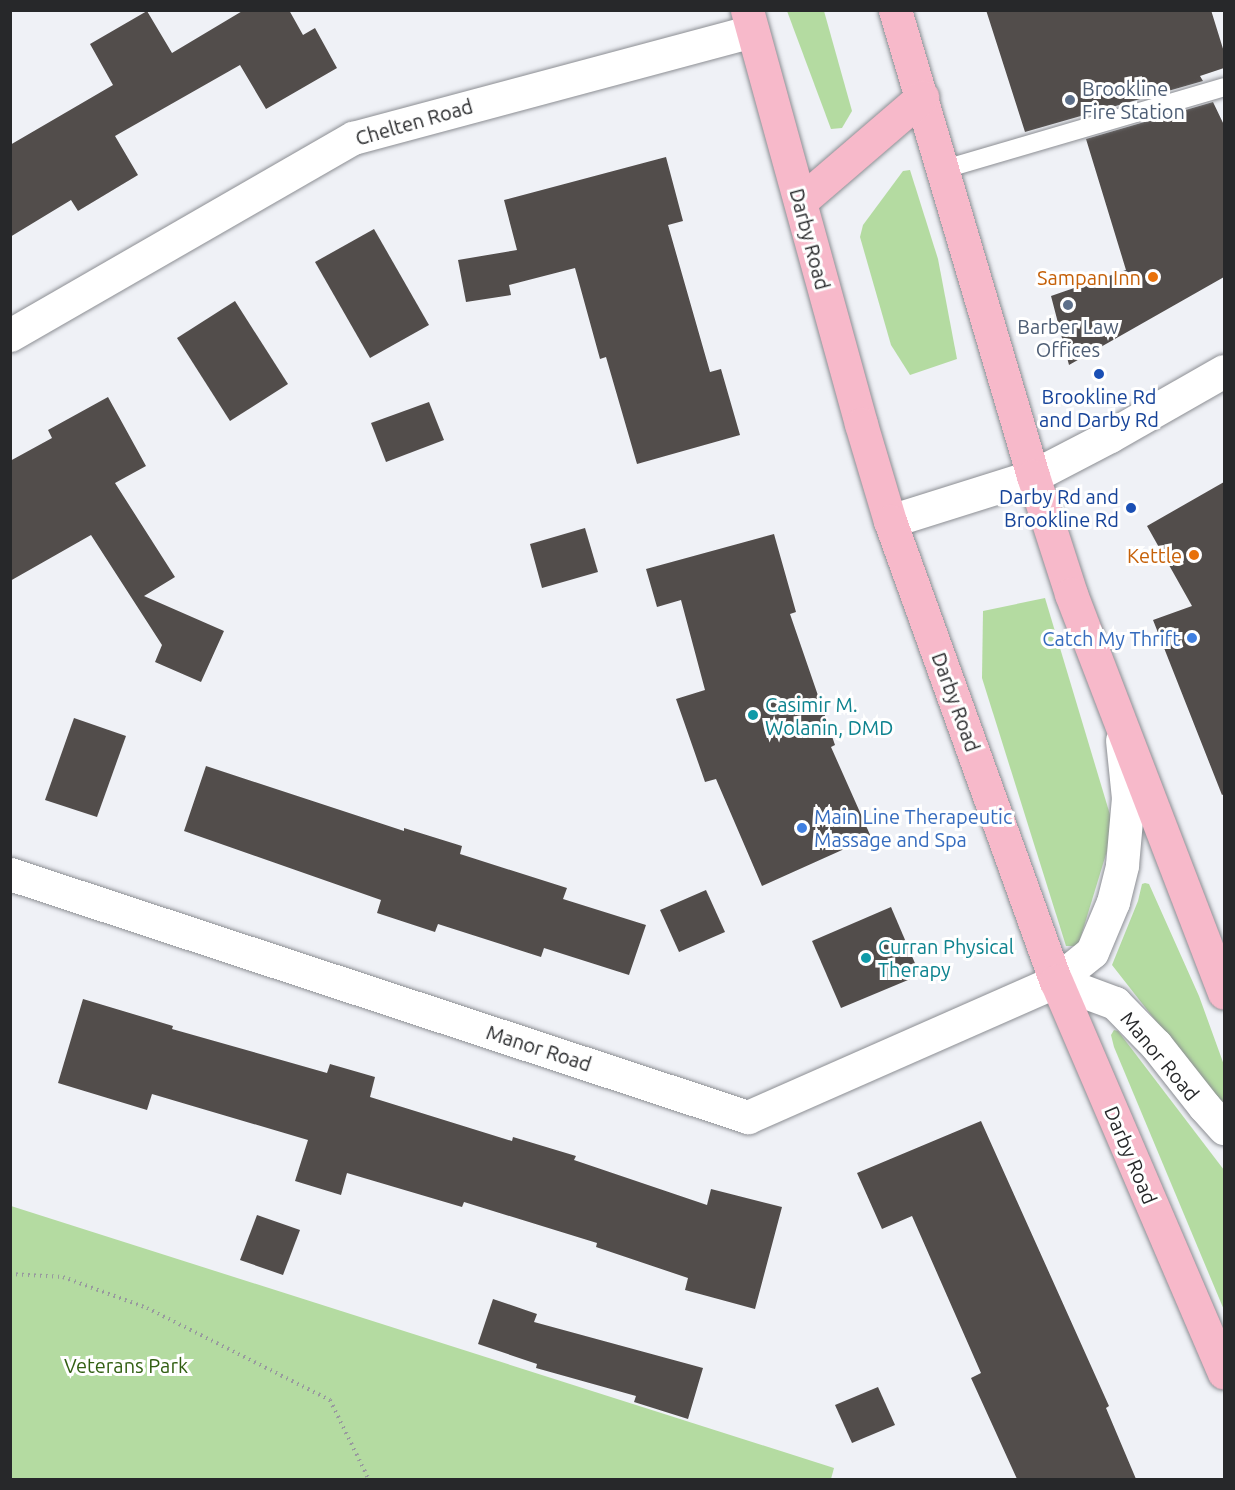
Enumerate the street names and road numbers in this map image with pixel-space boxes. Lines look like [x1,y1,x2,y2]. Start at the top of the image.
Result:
street label: Chelten Road [353,94,475,150]
street label: Darby Road [785,186,835,292]
street label: Darby Road [927,649,985,755]
street label: Manor Road [1116,1007,1204,1105]
street label: Manor Road [483,1020,595,1076]
street label: Darby Road [1100,1102,1162,1208]

